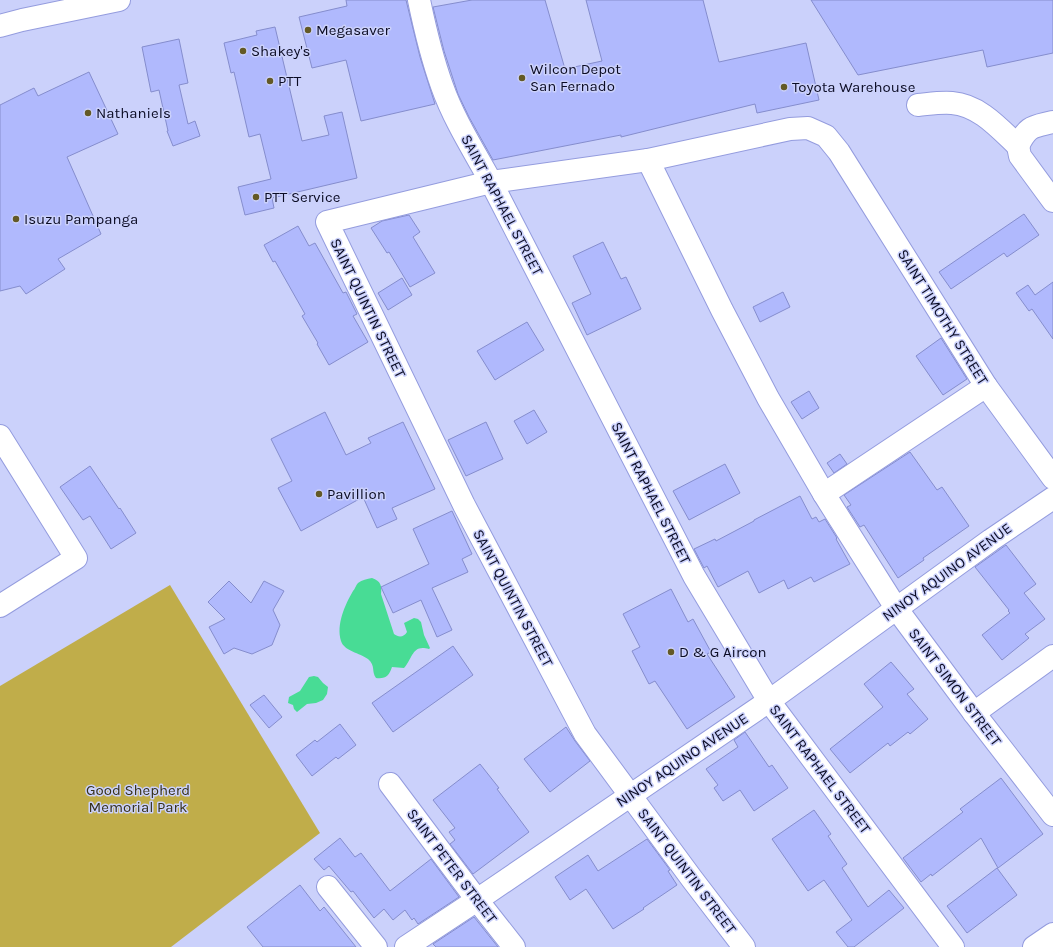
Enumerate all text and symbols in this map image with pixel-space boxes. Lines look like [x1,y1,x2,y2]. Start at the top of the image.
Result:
place label: Megasaver [316,21,391,39]
marker: Megasaver [303,25,313,35]
place label: Shakey's [251,42,310,60]
marker: Shakey's [238,46,248,56]
place label: Wilcon Depot San Fernado [530,60,621,95]
place label: PTT [278,72,302,90]
marker: Wilcon Depot San Fernado [517,73,527,83]
marker: PTT [265,76,275,86]
place label: Toyota Warehouse [792,78,915,96]
marker: Toyota Warehouse [779,82,789,92]
place label: Nathaniels [96,104,171,122]
marker: Nathaniels [83,108,93,118]
street label: SAINT RAPHAEL STREET [457,131,547,279]
place label: PTT Service [264,188,341,206]
marker: PTT Service [251,192,261,202]
place label: Isuzu Pampanga [24,210,138,228]
marker: Isuzu Pampanga [11,214,21,224]
street label: SAINT QUINTIN STREET [326,235,410,381]
street label: SAINT TIMOTHY STREET [894,246,992,389]
street label: SAINT RAPHAEL STREET [607,419,695,568]
place label: Pavillion [327,485,386,503]
marker: Pavillion [314,489,324,499]
street label: NINOY AQUINO AVENUE [879,519,1015,625]
street label: SAINT QUINTIN STREET [469,526,557,670]
street label: SAINT SIMON STREET [905,625,1005,750]
place label: D & G Aircon [679,643,766,661]
marker: D & G Aircon [666,647,676,657]
street label: SAINT RAPHAEL STREET [766,701,875,838]
street label: NINOY AQUINO AVENUE [613,709,751,811]
park label: Good Shepherd Memorial Park [86,781,190,816]
street label: SAINT PETER STREET [403,805,501,927]
street label: SAINT QUINTIN STREET [634,805,740,938]

